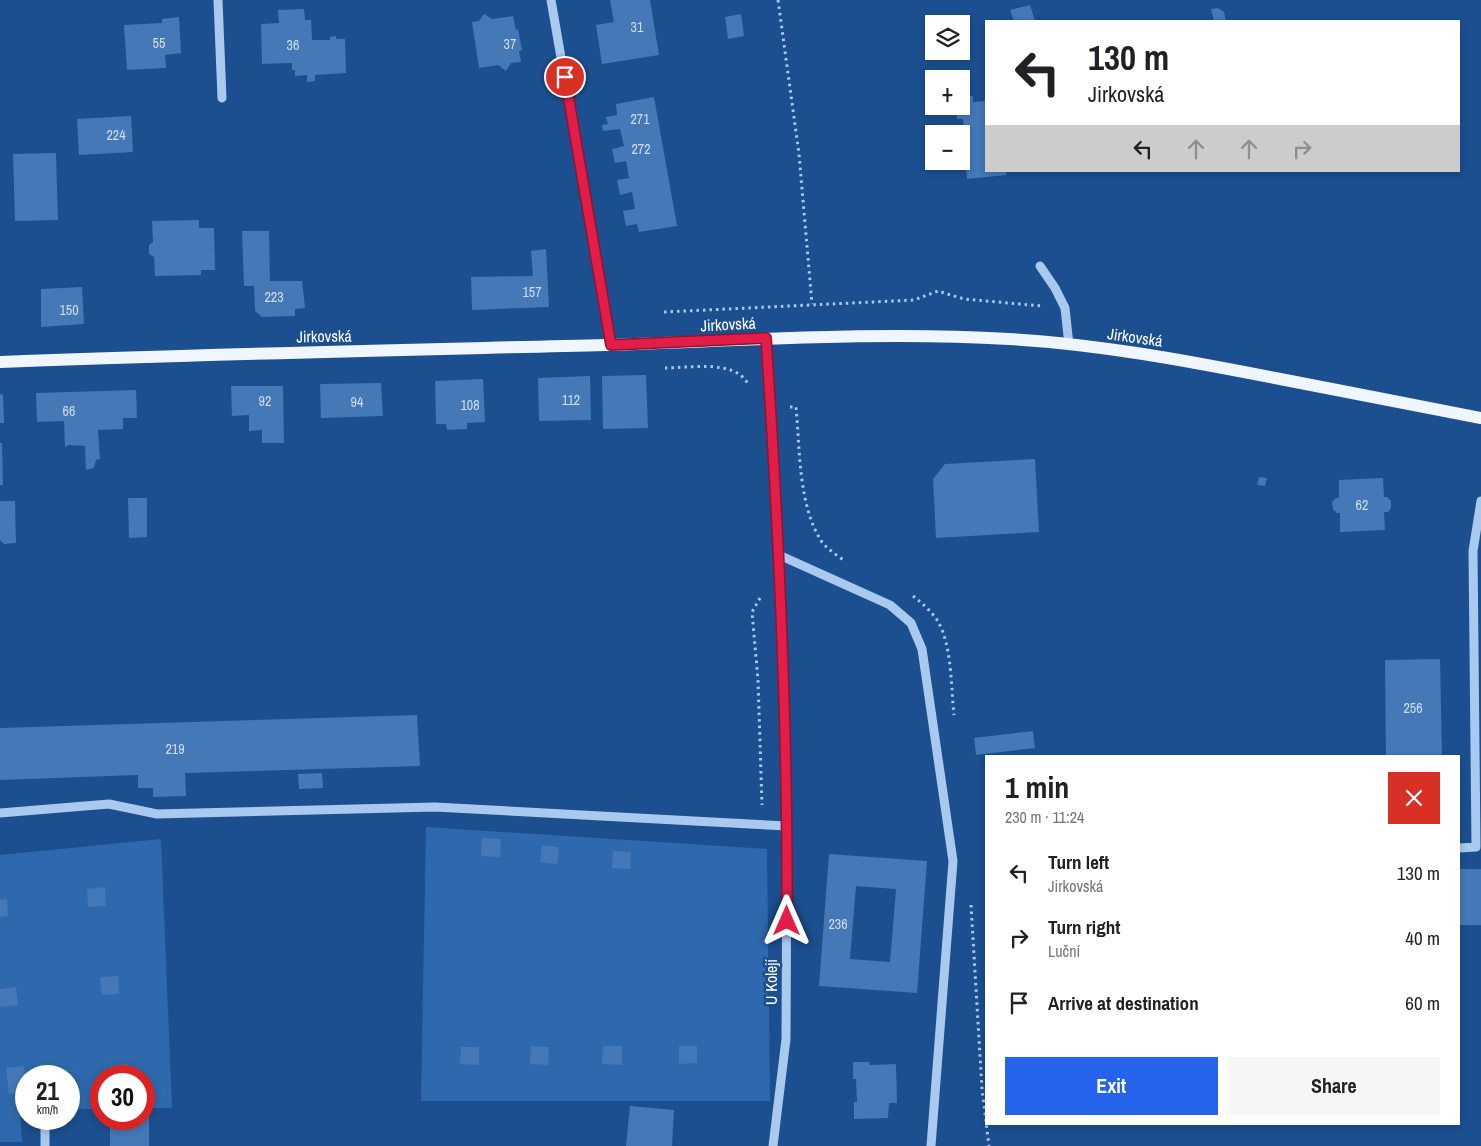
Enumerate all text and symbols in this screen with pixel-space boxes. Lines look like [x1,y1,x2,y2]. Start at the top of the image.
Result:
map controls [925,15,970,170]
button: layers [925,15,970,60]
house number: 31 [631,18,644,36]
house number: 55 [153,34,165,52]
text: 130 m [1088,34,1169,81]
house number: 37 [504,35,516,53]
house number: 36 [287,36,299,54]
icon: left [1005,40,1070,105]
pin [544,56,586,98]
icon: arrive [551,63,579,91]
button: + [925,70,970,115]
text: Jirkovská [1088,79,1164,109]
house number: 271 [630,110,650,128]
button: − [925,125,970,170]
house number: 224 [106,126,126,144]
icon: left [1129,135,1157,163]
icon: ahead [1182,135,1210,163]
icon: ahead [1235,135,1263,163]
icon: right [1288,135,1316,163]
house number: 272 [631,140,651,158]
house number: 157 [522,283,542,301]
house number: 223 [264,288,284,306]
house number: 150 [59,301,79,319]
street label: Jirkovská [700,312,757,336]
street label: Jirkovská [1106,322,1165,352]
street label: Jirkovská [296,325,353,347]
house number: 112 [562,391,580,409]
house number: 92 [259,392,271,410]
house number: 94 [351,393,364,411]
house number: 108 [460,396,480,414]
house number: 66 [63,402,75,420]
house number: 62 [1356,496,1368,514]
house number: 256 [1403,699,1423,717]
house number: 219 [165,740,185,758]
text: 1 min [1005,767,1069,807]
button: close [1388,772,1440,824]
text: 230 m · 11:24 [1005,806,1084,828]
text: Turn left [1048,849,1109,875]
icon: left [1005,859,1033,887]
text: 130 m [1397,860,1440,886]
text: Jirkovská [1048,875,1103,897]
position arrow [760,894,812,946]
text: Turn right [1048,914,1120,940]
house number: 236 [828,915,848,933]
icon: right [1005,924,1033,952]
text: 40 m [1405,925,1440,951]
text: Luční [1048,940,1080,962]
street label: U Kolejí [760,959,782,1005]
icon: arrive [1005,989,1033,1017]
text: Arrive at destination [1048,990,1199,1016]
text: 60 m [1405,990,1440,1016]
button: Exit [1005,1057,1218,1115]
button: Share [1228,1057,1440,1115]
speed limit sign: 30 [90,1065,155,1130]
text: 21 [36,1074,59,1108]
text: km/h [37,1102,58,1118]

